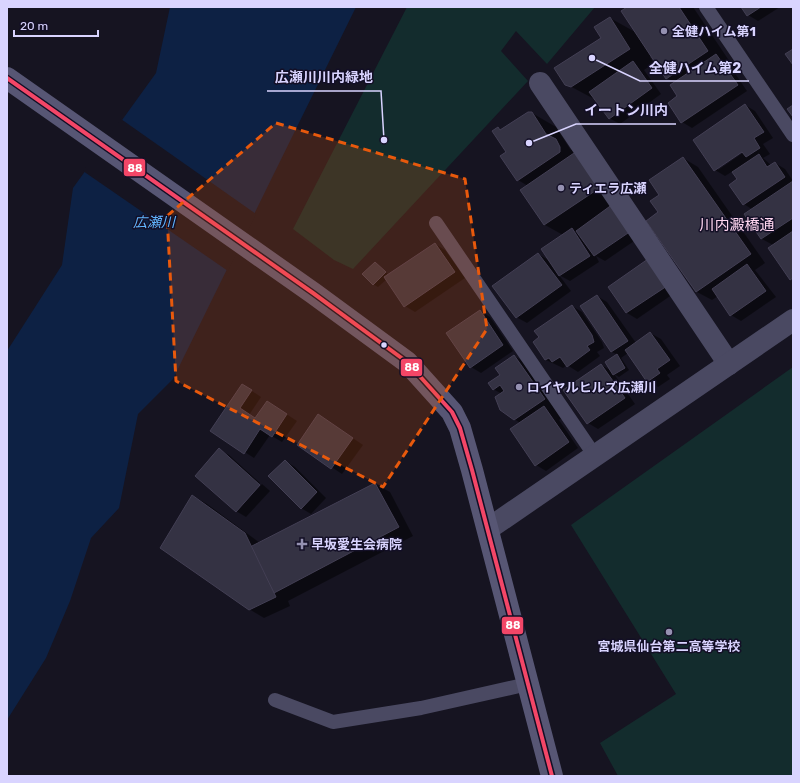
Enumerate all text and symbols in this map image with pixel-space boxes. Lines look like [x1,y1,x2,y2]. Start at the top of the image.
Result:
scale bar [14,12,98,38]
text: 20 m [20,19,48,33]
place label: 全健ハイム第1 [672,24,756,39]
marker: 全健ハイム第1 [659,26,669,36]
callout: 全健ハイム第2 [640,55,749,81]
text: 全健ハイム第2 [649,60,741,77]
callout: 広瀬川川内緑地 [267,65,381,91]
text: 広瀬川川内緑地 [275,69,373,86]
callout: イートン川内 [576,98,676,124]
text: イートン川内 [584,102,668,119]
line badge: 88 [123,158,146,177]
text: 88 [128,162,142,175]
place label: ティエラ広瀬 [569,181,647,196]
marker: ティエラ広瀬 [556,183,566,193]
water label: 広瀬川 [133,214,177,231]
district label: 川内澱橋通 [699,216,775,234]
unlabelled marker [379,340,389,350]
line badge: 88 [400,358,423,377]
text: 88 [405,361,419,374]
place label: ロイヤルヒルズ広瀬川 [527,380,657,395]
marker: ロイヤルヒルズ広瀬川 [514,382,524,392]
place label: 早坂愛生会病院 [311,537,402,552]
marker: 早坂愛生会病院 [296,538,308,550]
line badge: 88 [501,616,524,635]
text: 88 [506,619,520,632]
marker: 宮城県仙台第二高等学校 [664,627,674,637]
place label: 宮城県仙台第二高等学校 [597,639,741,654]

